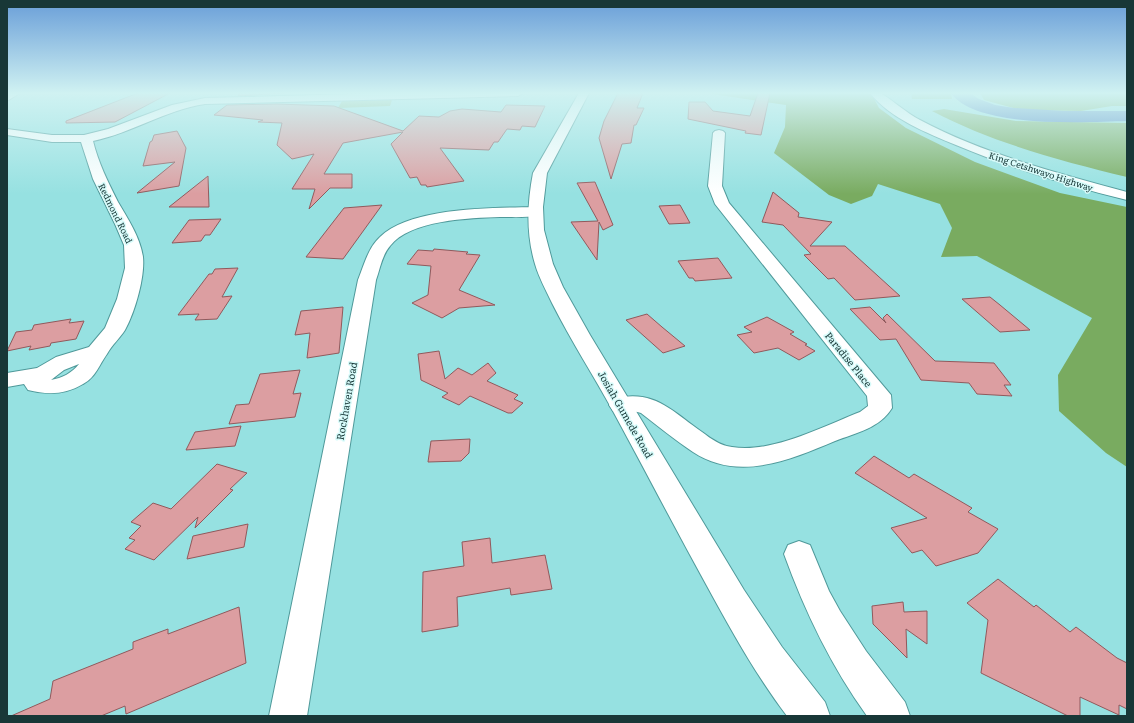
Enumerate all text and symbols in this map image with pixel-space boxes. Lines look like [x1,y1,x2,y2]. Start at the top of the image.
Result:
street label: King Cetshwayo Highway [987,148,1096,195]
street label: Redmond Road [95,181,137,246]
street label: Paradise Place [822,328,876,390]
street label: Rockhaven Road [332,361,360,441]
street label: Josiah Gumede Road [595,367,657,461]

